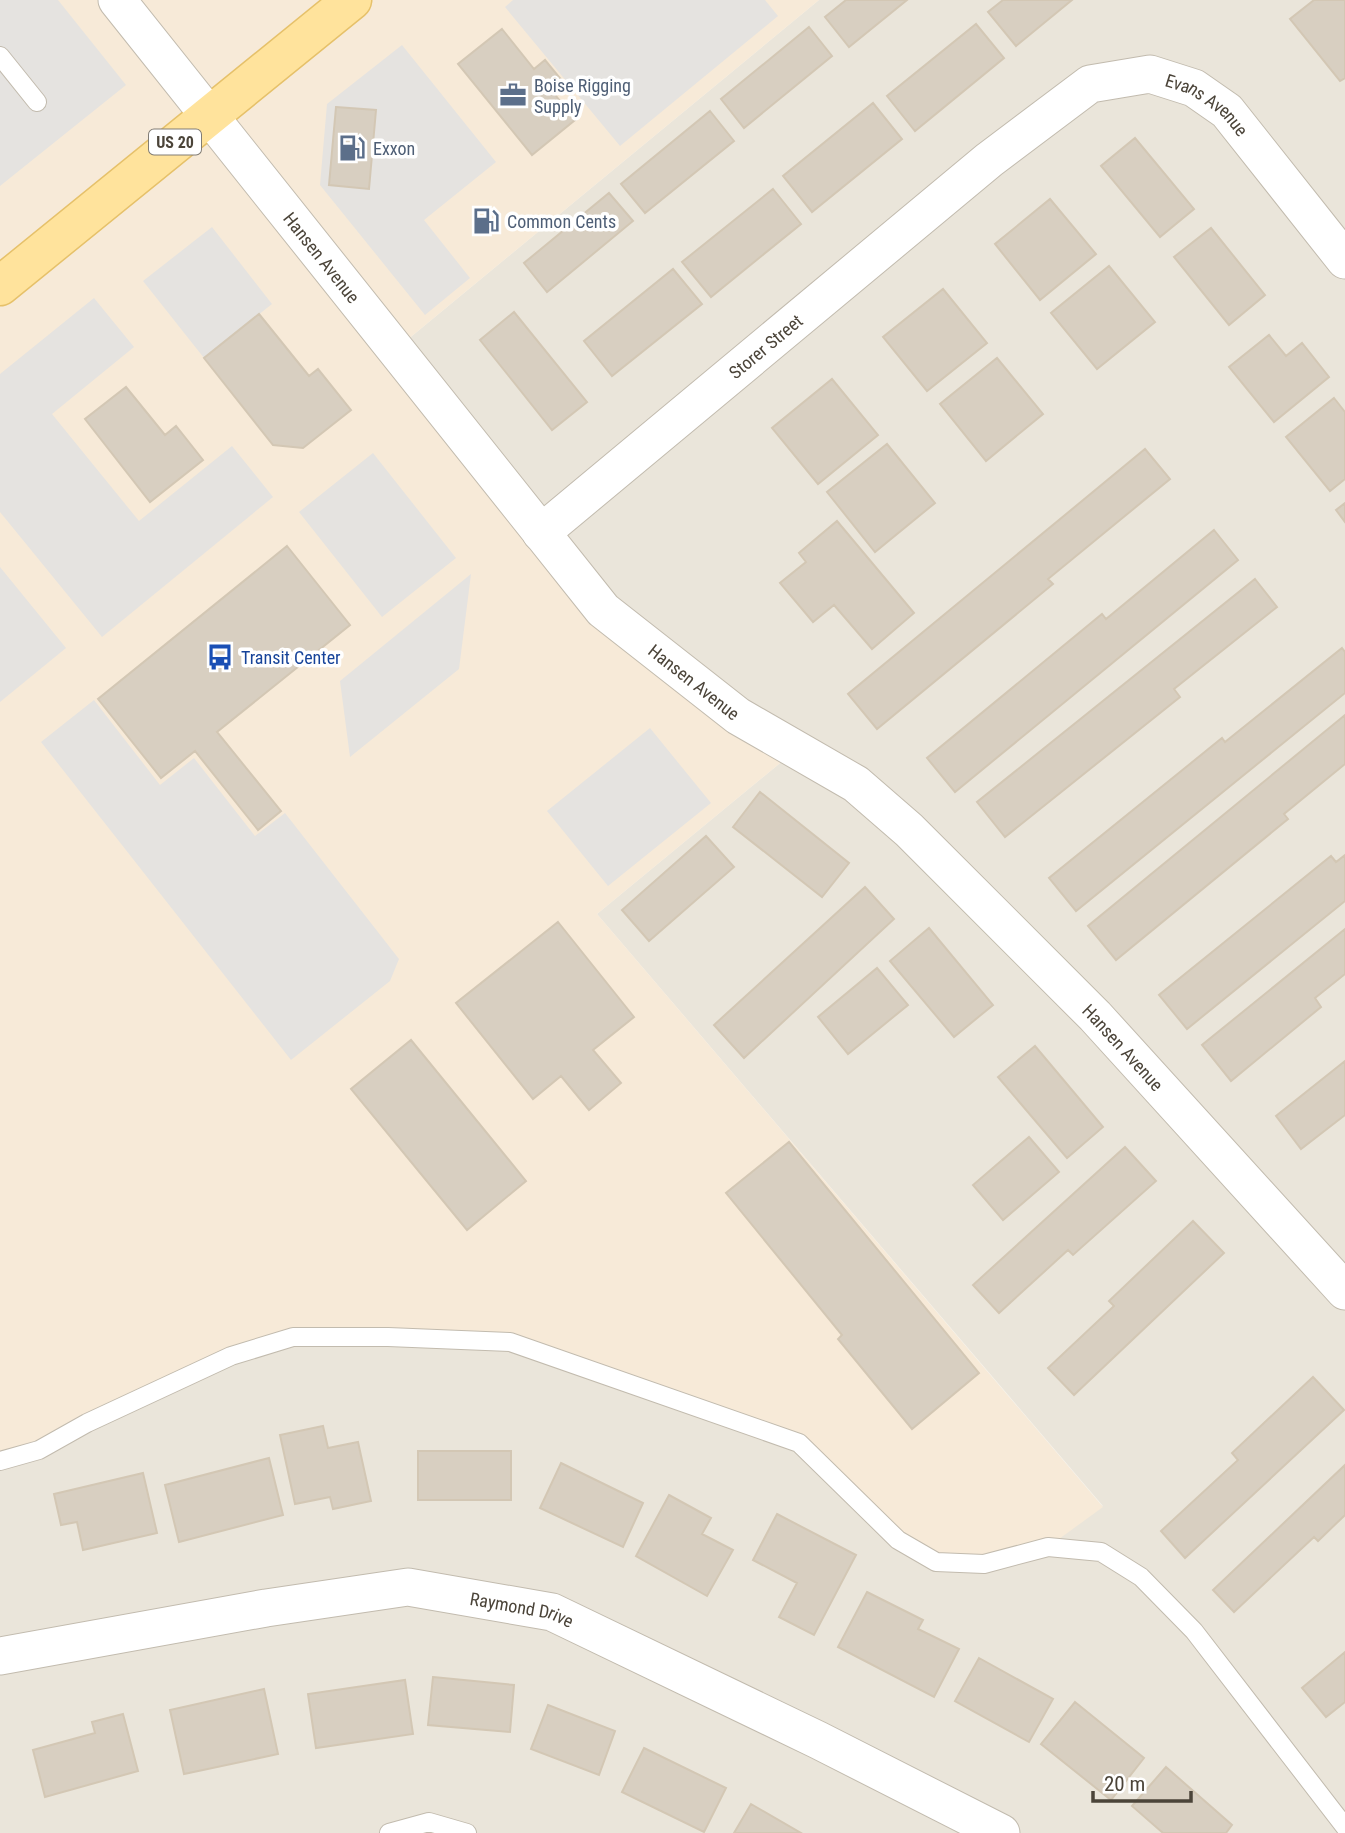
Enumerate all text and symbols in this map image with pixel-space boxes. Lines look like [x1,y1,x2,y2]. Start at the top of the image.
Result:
street label: Evans Avenue [1163,69,1253,140]
place label: Boise Rigging Supply [534,75,631,117]
office icon: Boise Rigging Supply [498,80,528,110]
road number: US 20 [149,130,201,154]
fuel station icon: Exxon [337,133,367,163]
place label: Exxon [373,138,415,159]
fuel station icon: Common Cents [471,206,501,236]
street label: Hansen Avenue [280,208,364,307]
place label: Common Cents [507,211,616,232]
street label: Storer Street [724,310,806,383]
street label: Hansen Avenue [645,639,744,724]
bus stop icon: Transit Center [205,642,235,672]
place label: Transit Center [241,647,341,668]
street label: Hansen Avenue [1078,999,1168,1095]
street label: Raymond Drive [468,1587,577,1631]
scale bar [1093,1759,1191,1803]
text: 20 m [1104,1772,1145,1796]

